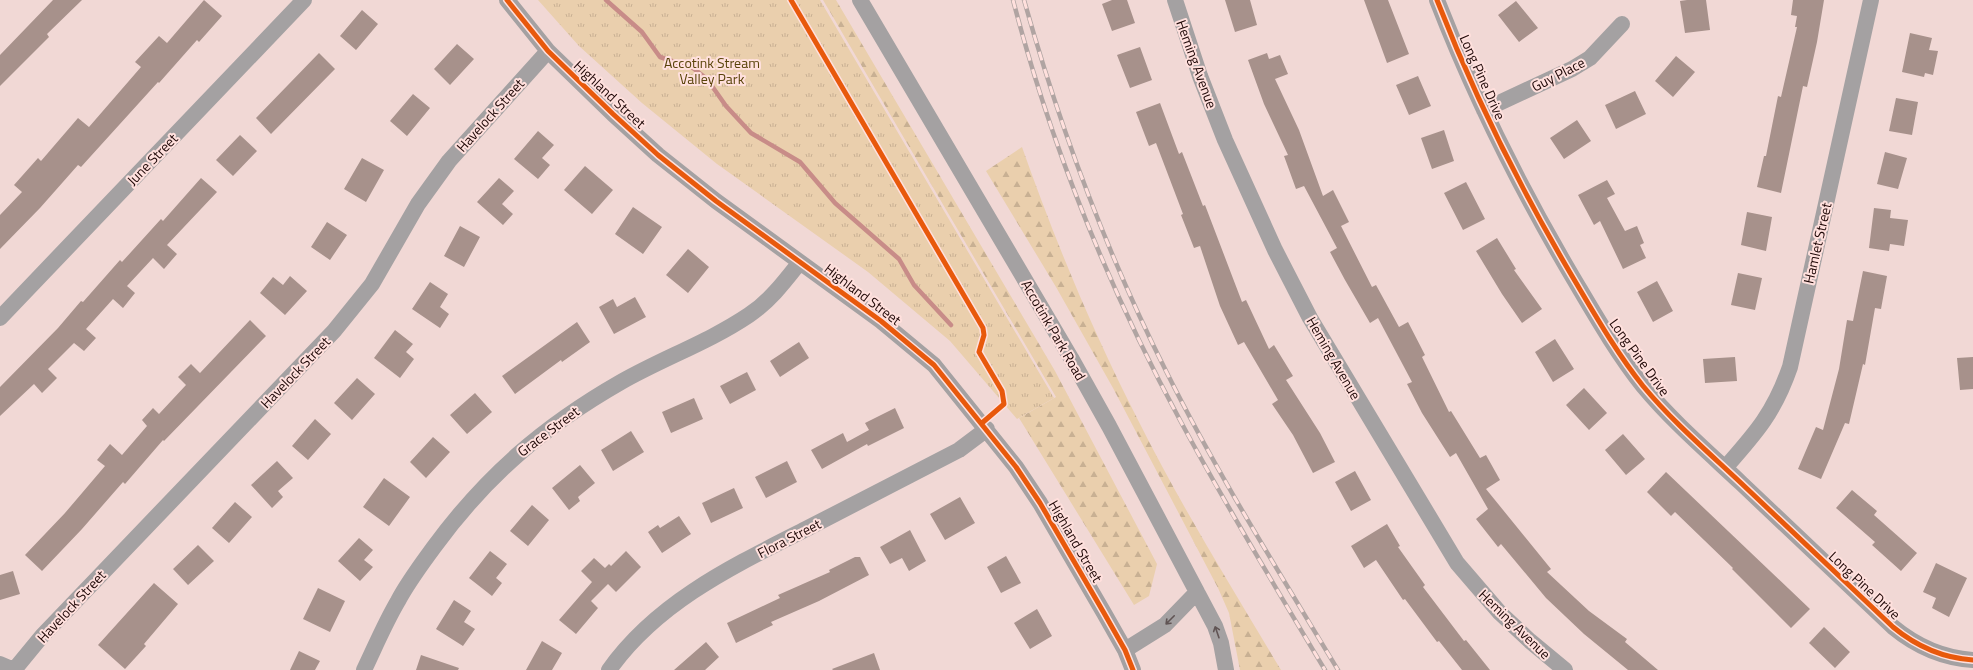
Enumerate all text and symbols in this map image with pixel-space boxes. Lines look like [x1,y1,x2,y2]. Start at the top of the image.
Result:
street label: Heming Avenue [1171,17,1223,111]
street label: Long Pine Drive [1455,31,1511,123]
park label: Accotink Stream Valley Park [664,52,760,89]
street label: Guy Place [1528,52,1588,96]
street label: Highland Street [569,55,651,133]
street label: Havelock Street [451,73,529,156]
street label: June Street [122,128,182,190]
street label: Hamlet Street [1797,200,1837,286]
street label: Highland Street [820,258,906,330]
street label: Accotink Park Road [1017,276,1091,384]
street label: Heming Avenue [1302,313,1366,403]
street label: Long Pine Drive [1605,314,1675,400]
street label: Havelock Street [255,331,335,413]
street label: Grace Street [513,401,583,461]
street label: Highland Street [1044,496,1108,586]
street label: Flora Street [753,513,825,563]
street label: Long Pine Drive [1824,546,1906,624]
street label: Havelock Street [32,565,110,647]
street label: Heming Avenue [1474,584,1556,664]
one-way arrow [1165,615,1174,625]
one-way arrow [1213,626,1220,639]

